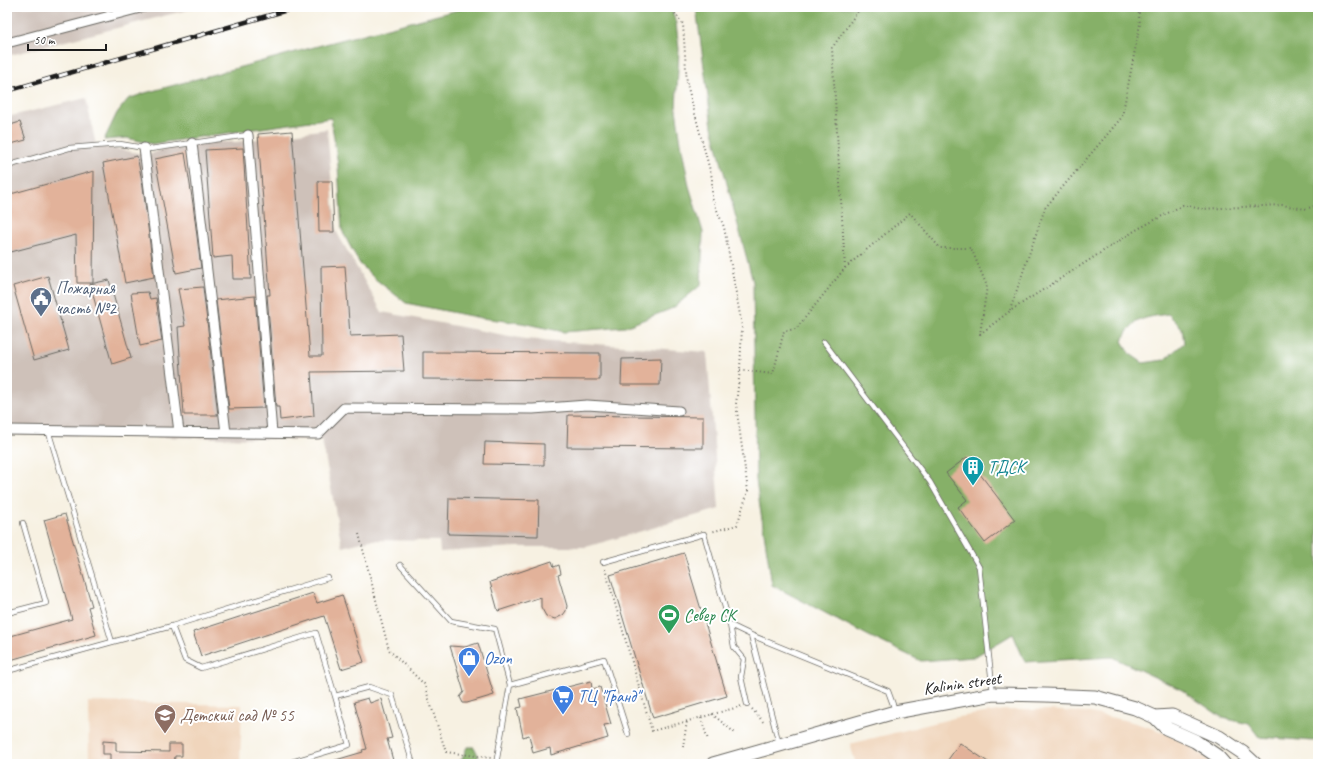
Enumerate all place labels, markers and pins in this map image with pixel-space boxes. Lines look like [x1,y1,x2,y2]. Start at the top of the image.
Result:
place label: Пожарная часть №2 [56,278,117,319]
public building icon: Пожарная часть №2 [28,285,54,318]
building icon: ТДСК [960,454,986,487]
place label: ТДСК [988,457,1028,478]
sports icon: Север СК [656,602,682,635]
place label: Север СК [684,605,738,626]
shop icon: Ozon [456,645,482,678]
place label: Ozon [484,648,512,669]
supermarket icon: ТЦ "Гранд" [550,683,576,716]
place label: ТЦ "Гранд" [578,686,644,707]
school or university icon: Детский сад № 55 [152,702,178,735]
place label: Детский сад № 55 [180,705,295,726]

